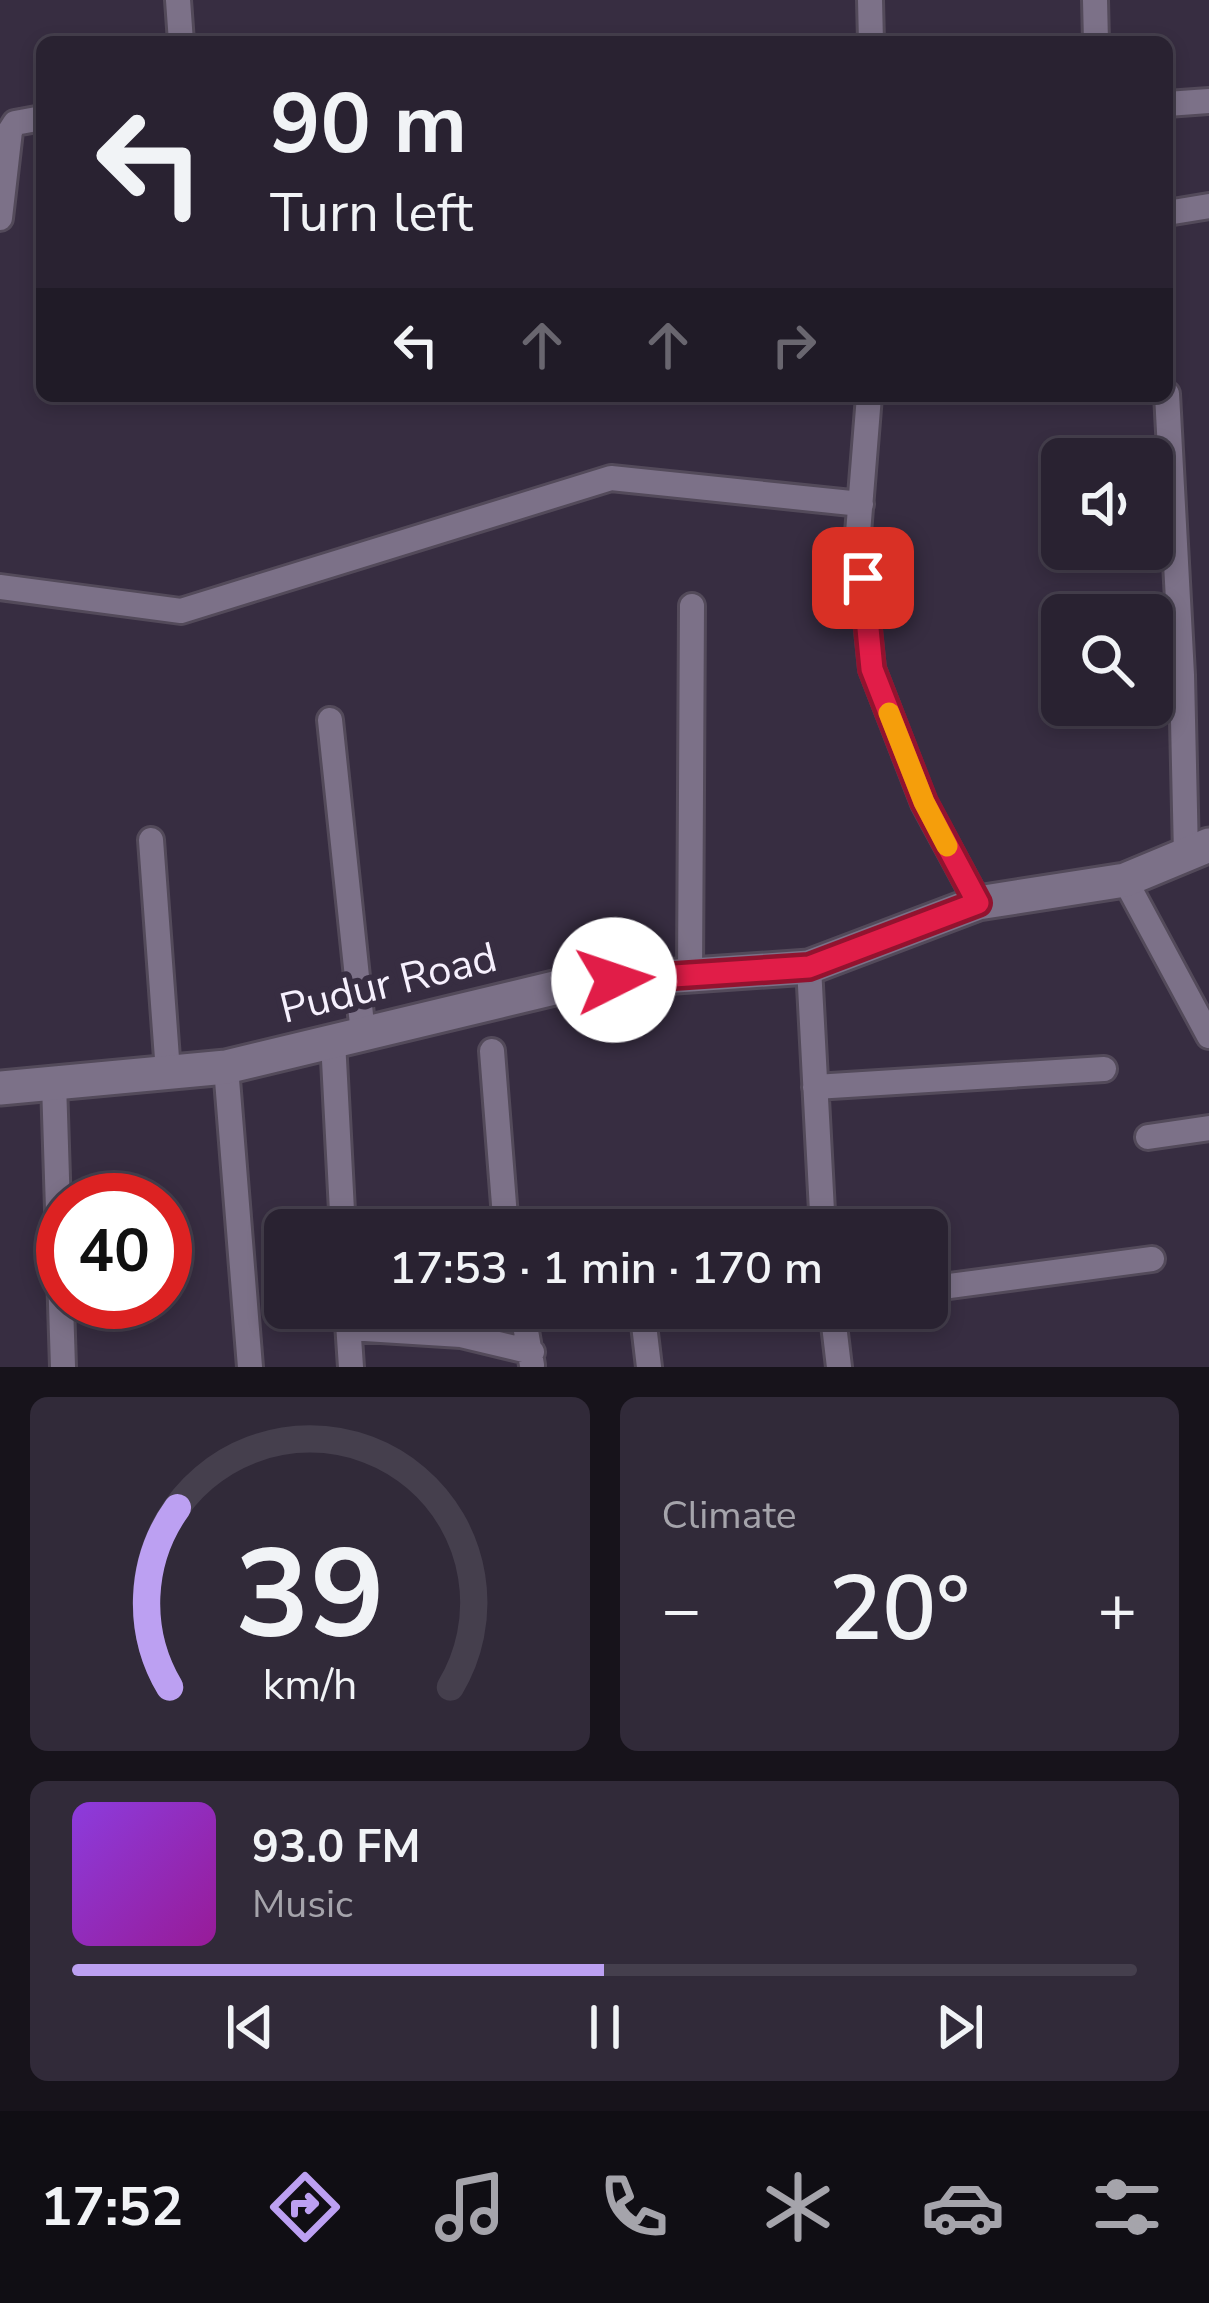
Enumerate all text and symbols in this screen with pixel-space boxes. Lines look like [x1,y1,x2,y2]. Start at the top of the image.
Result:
text: 90 m [270,67,467,182]
icon: left [72,84,228,240]
text: Turn left [270,176,473,250]
icon: left [383,312,449,378]
icon: ahead [509,312,575,378]
icon: ahead [635,312,701,378]
icon: right [761,312,827,378]
map controls [1041,438,1173,726]
button: sound [1041,438,1173,570]
pin [812,527,914,629]
icon: arrive [830,545,896,611]
button: search [1041,594,1173,726]
position arrow [551,917,677,1043]
street label: Pudur Road [274,929,503,1038]
speed limit sign: 40 [36,1173,192,1329]
text: 17:53 · 1 min · 170 m [389,1238,823,1299]
text: Climate [662,1489,797,1542]
text: 39 [235,1510,385,1680]
text: 20° [828,1548,970,1671]
text: − [662,1565,701,1655]
text: + [1097,1565,1137,1655]
text: km/h [262,1656,357,1714]
text: 93.0 FM [252,1817,421,1878]
text: Music [252,1878,353,1931]
icon: previous [217,1994,283,2060]
icon: pause [572,1994,638,2060]
icon: next [927,1994,993,2060]
icon: directions [263,2165,347,2249]
icon: music [428,2165,512,2249]
icon: phone [592,2165,676,2249]
icon: climate [756,2165,840,2249]
icon: car [921,2165,1005,2249]
icon: filters [1085,2165,1169,2249]
text: 17:52 [40,2170,183,2244]

